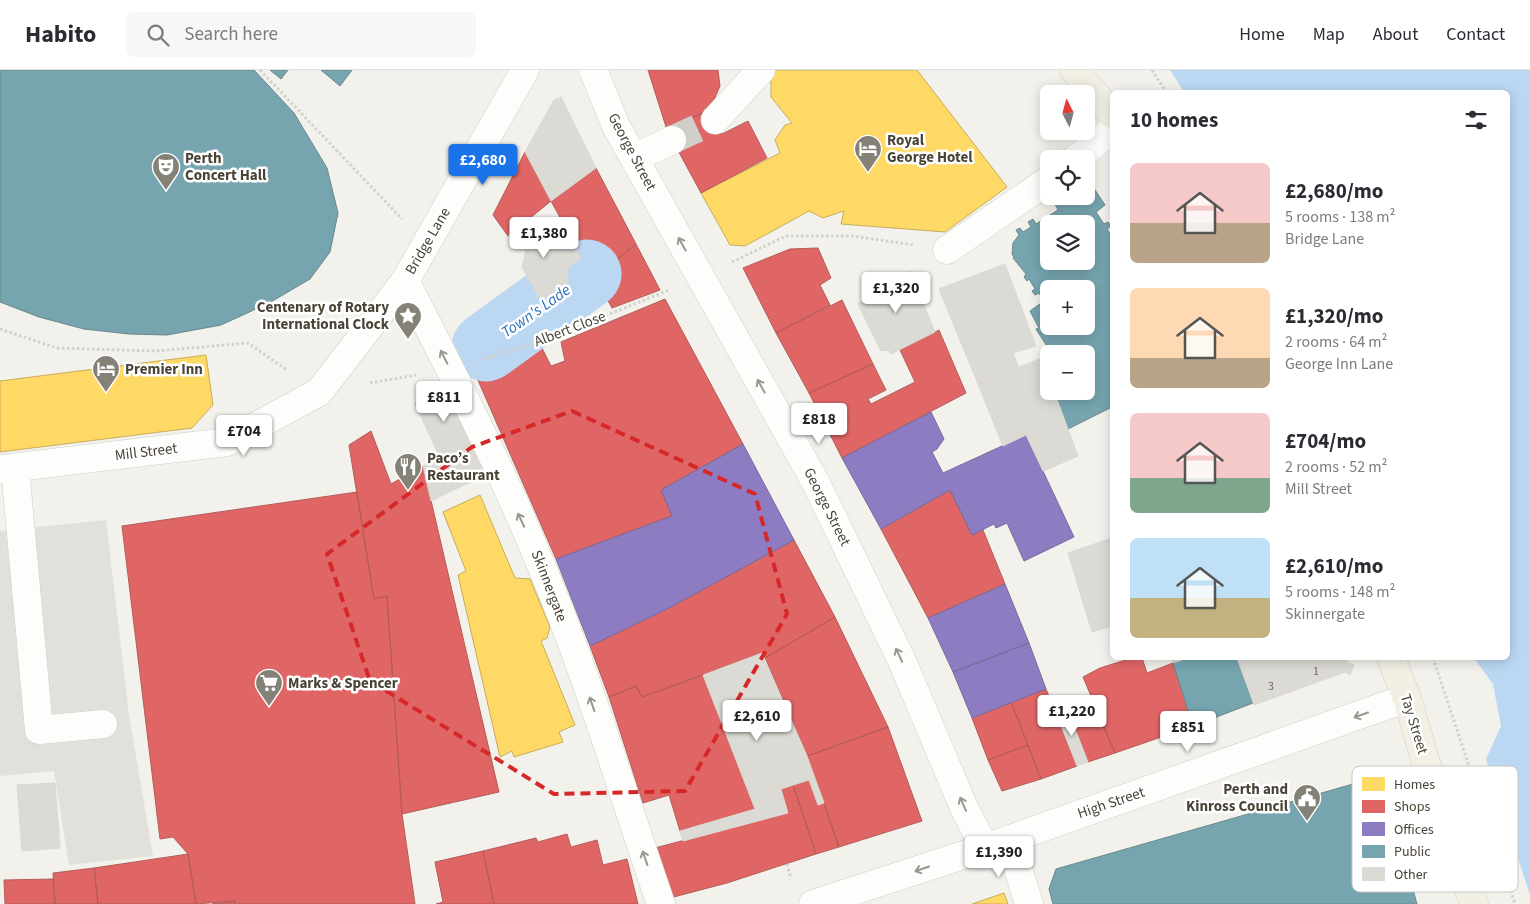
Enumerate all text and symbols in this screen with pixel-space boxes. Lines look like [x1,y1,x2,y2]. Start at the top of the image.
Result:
search box [126,12,476,57]
text: Habito [25,17,96,52]
icon: search [144,21,172,49]
text: Search here [184,21,278,48]
text: Home [1239,22,1285,47]
text: Map [1313,22,1345,47]
text: About [1373,22,1418,47]
text: Contact [1446,22,1505,47]
north arrow [1040,85,1095,140]
map controls [1040,85,1095,400]
text: 10 homes [1130,105,1218,135]
icon: filters [1462,106,1490,134]
street label: George Street [603,109,661,195]
place label: Royal George Hotel [887,130,973,168]
hotel icon: Royal George Hotel [853,134,883,173]
pin: £2,680 [442,144,524,186]
place label: Perth Concert Hall [185,148,267,186]
text: £2,680 [459,149,507,171]
button: locate [1040,150,1095,205]
theatre icon: Perth Concert Hall [151,152,181,191]
text: £2,680/mo [1285,176,1384,206]
icon: home [1170,183,1230,243]
street label: Bridge Lane [400,204,456,278]
text: 5 rooms · 138 m² [1285,206,1395,228]
button: layers [1040,215,1095,270]
pin: £1,380 [503,216,585,259]
text: £1,380 [520,222,568,244]
text: Bridge Lane [1285,228,1364,250]
one-way arrow [677,237,686,252]
pin: £1,320 [855,272,937,314]
text: £1,320 [872,277,920,299]
water label: Town's Lade [497,279,575,343]
button: + [1040,280,1095,335]
place label: Centenary of Rotary International Clock [257,297,390,335]
place icon: Centenary of Rotary International Clock [393,301,423,340]
text: £1,320/mo [1285,301,1384,331]
street label: Albert Close [531,306,609,352]
icon: home [1170,308,1230,368]
text: 2 rooms · 64 m² [1285,331,1387,353]
button: − [1040,345,1095,400]
one-way arrow [439,351,449,365]
text: George Inn Lane [1285,353,1393,375]
hotel icon: Premier Inn [91,354,121,393]
place label: Premier Inn [125,359,203,380]
one-way arrow [756,379,766,393]
pin: £811 [414,380,474,423]
text: £811 [427,386,461,408]
pin: £818 [789,402,849,445]
text: £818 [802,408,836,430]
pin: £704 [214,414,274,457]
text: £704 [227,420,261,442]
text: £704/mo [1285,426,1366,456]
icon: home [1170,433,1230,493]
street label: Mill Street [114,438,178,466]
place label: Paco’s Restaurant [427,448,500,486]
restaurant icon: Paco’s Restaurant [393,452,423,491]
text: 2 rooms · 52 m² [1285,456,1387,478]
street label: George Street [798,464,856,550]
text: Mill Street [1285,478,1352,500]
one-way arrow [516,513,525,528]
street label: Skinnergate [526,547,572,625]
text: £2,610/mo [1285,551,1384,581]
icon: home [1170,558,1230,618]
text: 5 rooms · 148 m² [1285,581,1395,603]
text: Skinnergate [1285,603,1365,625]
one-way arrow [893,648,903,663]
house number: 1 [1313,663,1319,680]
supermarket icon: Marks & Spencer [254,668,284,707]
place label: Marks & Spencer [288,673,398,694]
house number: 3 [1268,678,1274,695]
street label: Tay Street [1395,691,1433,757]
pin: £1,220 [1031,694,1113,737]
one-way arrow [587,697,596,713]
pin: £2,610 [716,700,798,742]
text: £1,220 [1048,700,1096,722]
text: £2,610 [733,705,781,727]
pin: £851 [1158,710,1218,753]
one-way arrow [1353,711,1369,720]
text: £851 [1171,716,1205,738]
legend [1352,766,1518,892]
text: Homes [1394,775,1435,795]
place label: Perth and Kinross Council [1186,779,1289,817]
street label: High Street [1075,782,1147,824]
public building icon: Perth and Kinross Council [1292,783,1322,822]
one-way arrow [957,797,967,812]
text: Shops [1394,797,1430,817]
text: Offices [1394,820,1434,840]
pin: £1,390 [958,836,1040,878]
text: £1,390 [975,841,1023,863]
text: Public [1394,842,1431,862]
one-way arrow [640,851,649,866]
one-way arrow [914,865,930,874]
text: Other [1394,865,1428,885]

